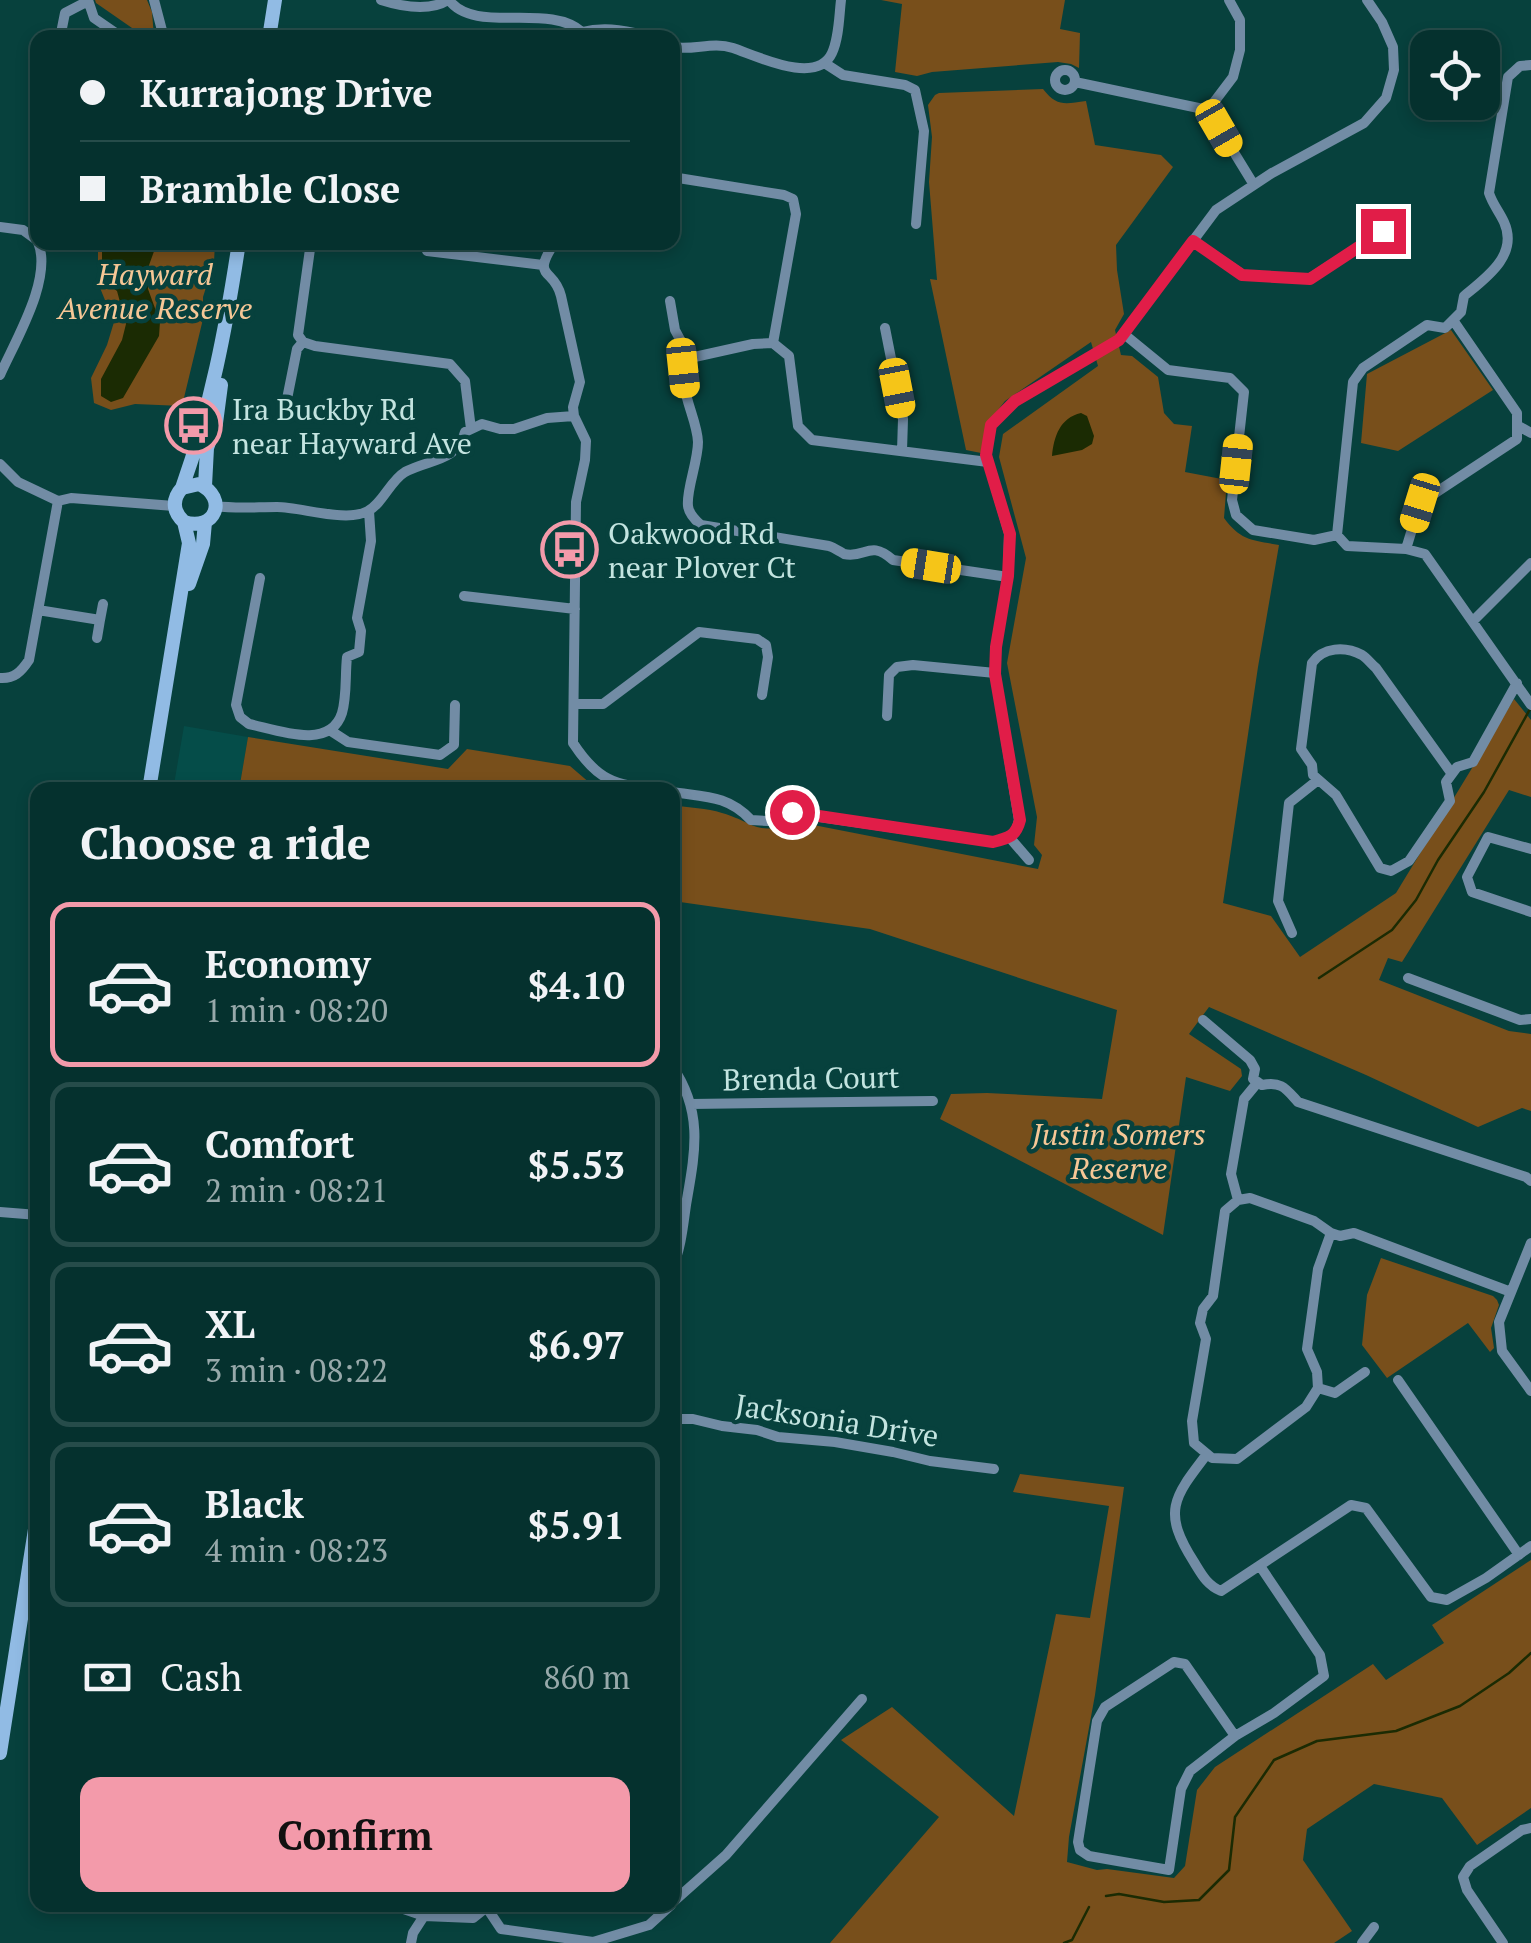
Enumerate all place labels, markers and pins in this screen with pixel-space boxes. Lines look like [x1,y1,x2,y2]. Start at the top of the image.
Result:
place label: Ira Buckby Rd near Hayward Ave [232,389,472,463]
bus stop icon: Ira Buckby Rd near Hayward Ave [163,396,223,456]
place label: Oakwood Rd near Plover Ct [608,513,796,587]
bus stop icon: Oakwood Rd near Plover Ct [539,520,599,580]

